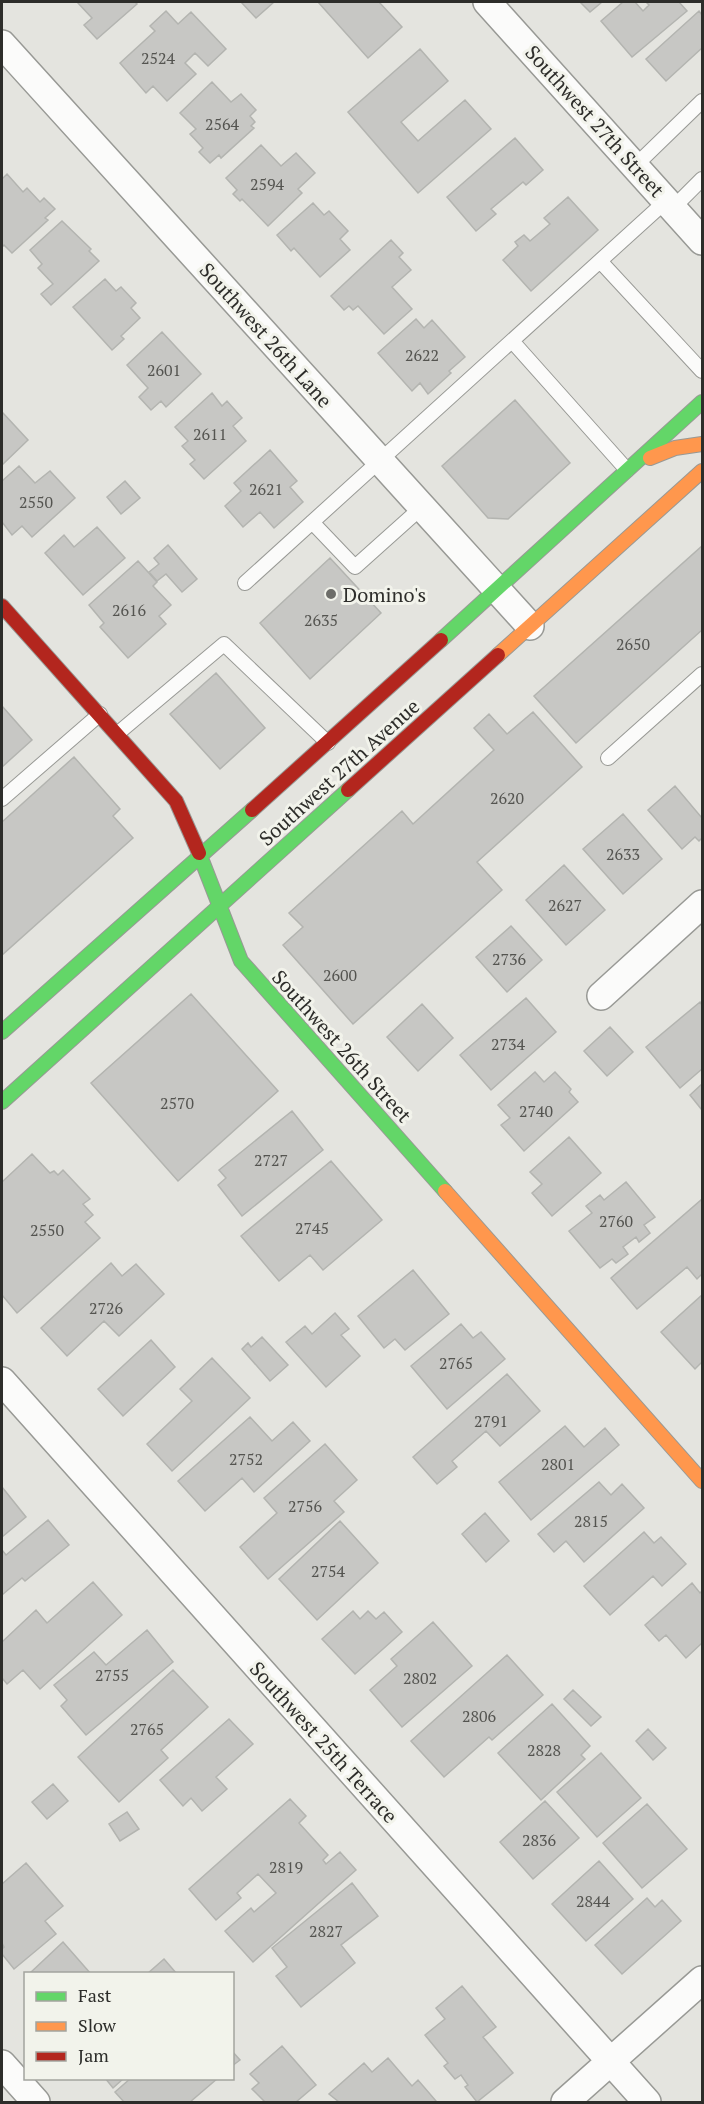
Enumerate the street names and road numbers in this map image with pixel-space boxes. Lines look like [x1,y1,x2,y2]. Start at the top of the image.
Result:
street label: Southwest 27th Street [520,39,671,203]
street label: Southwest 26th Lane [194,257,338,413]
street label: Southwest 27th Avenue [253,693,425,851]
street label: Southwest 26th Street [266,964,418,1128]
street label: Southwest 25th Terrace [244,1655,404,1829]

